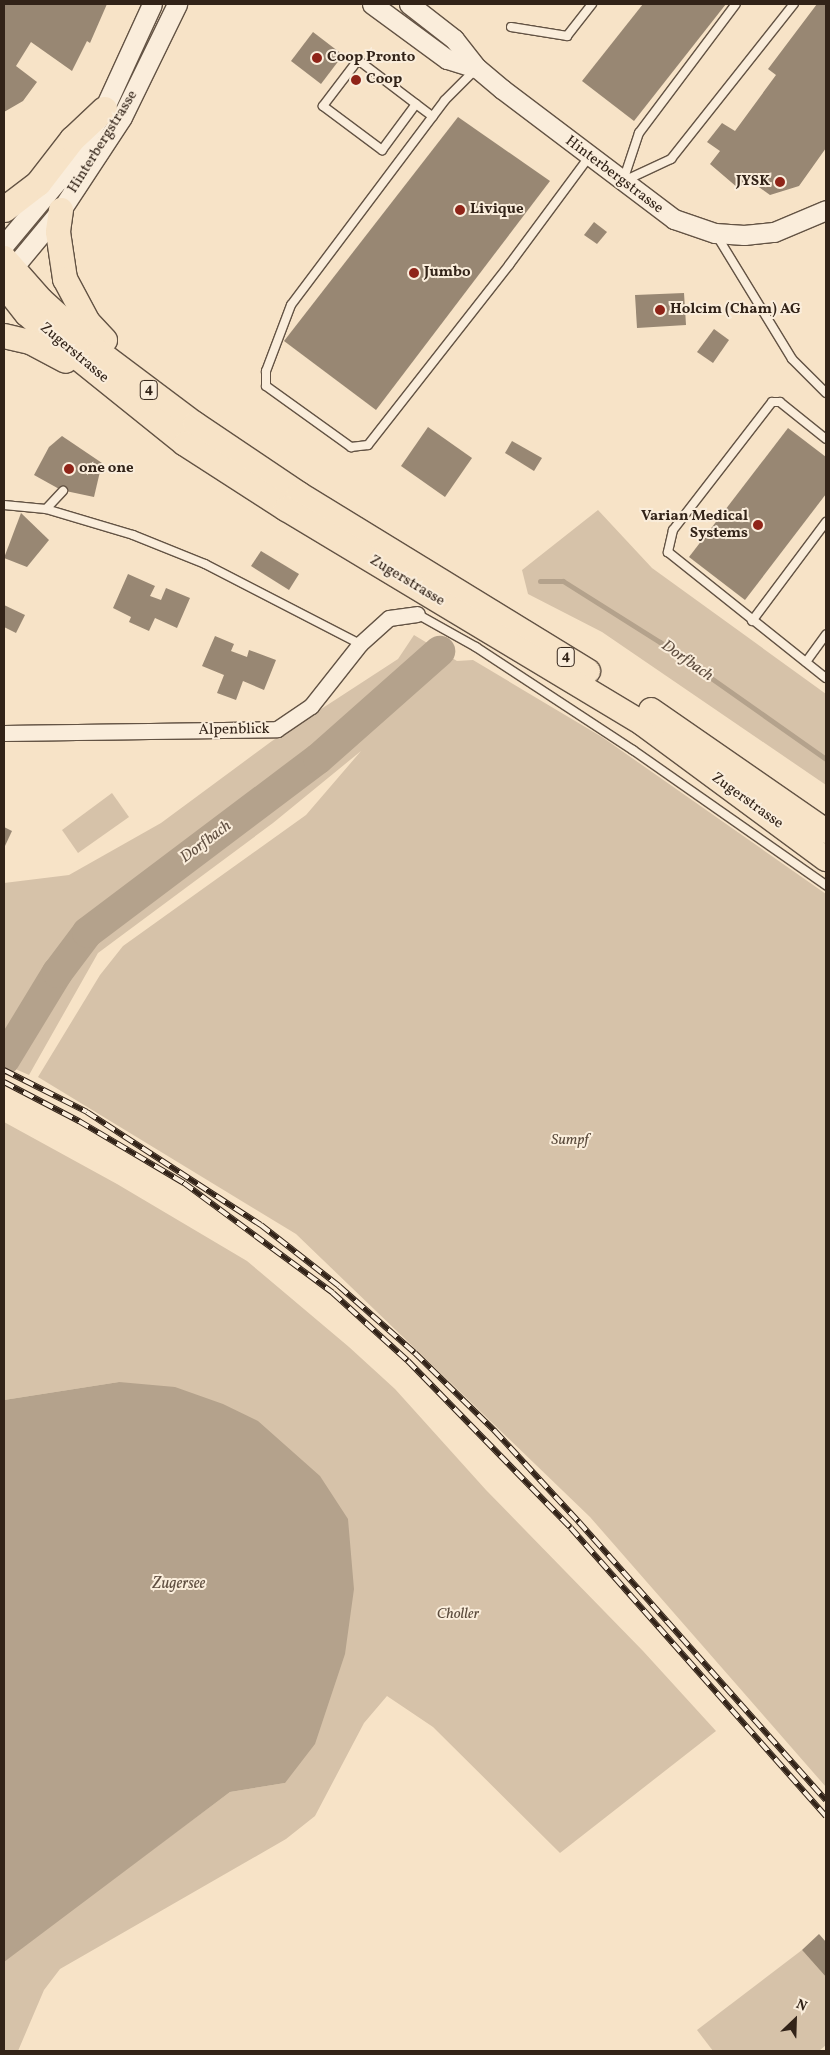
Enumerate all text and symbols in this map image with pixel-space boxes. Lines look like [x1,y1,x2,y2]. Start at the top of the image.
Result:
place label: Coop Pronto [327,49,415,67]
marker: Coop Pronto [311,52,323,64]
place label: Coop [366,71,402,89]
marker: Coop [350,74,362,86]
street label: Hinterbergstrasse [64,87,142,197]
street label: Hinterbergstrasse [561,132,667,218]
place label: JYSK [736,173,770,191]
marker: JYSK [774,176,786,188]
place label: Livique [470,201,524,219]
marker: Livique [454,204,466,216]
place label: Jumbo [424,264,471,282]
marker: Jumbo [408,267,420,279]
place label: Holcim (Cham) AG [670,301,801,319]
marker: Holcim (Cham) AG [654,304,666,316]
street label: Zugerstrasse [36,319,112,387]
road number: 4 [139,378,159,402]
place label: one one [79,460,134,478]
marker: one one [63,463,75,475]
place label: Varian Medical Systems [641,507,748,542]
marker: Varian Medical Systems [752,519,764,531]
street label: Zugerstrasse [366,552,448,610]
water label: Dorfbach [657,636,717,686]
road number: 4 [556,646,576,669]
street label: Alpenblick [198,720,270,740]
street label: Zugerstrasse [708,769,786,833]
water label: Dorfbach [177,817,235,867]
park label: Sumpf [551,1132,589,1150]
water label: Zugersee [153,1574,205,1594]
park label: Choller [437,1606,479,1624]
north arrow [770,1995,820,2045]
text: N [793,1995,810,2017]

